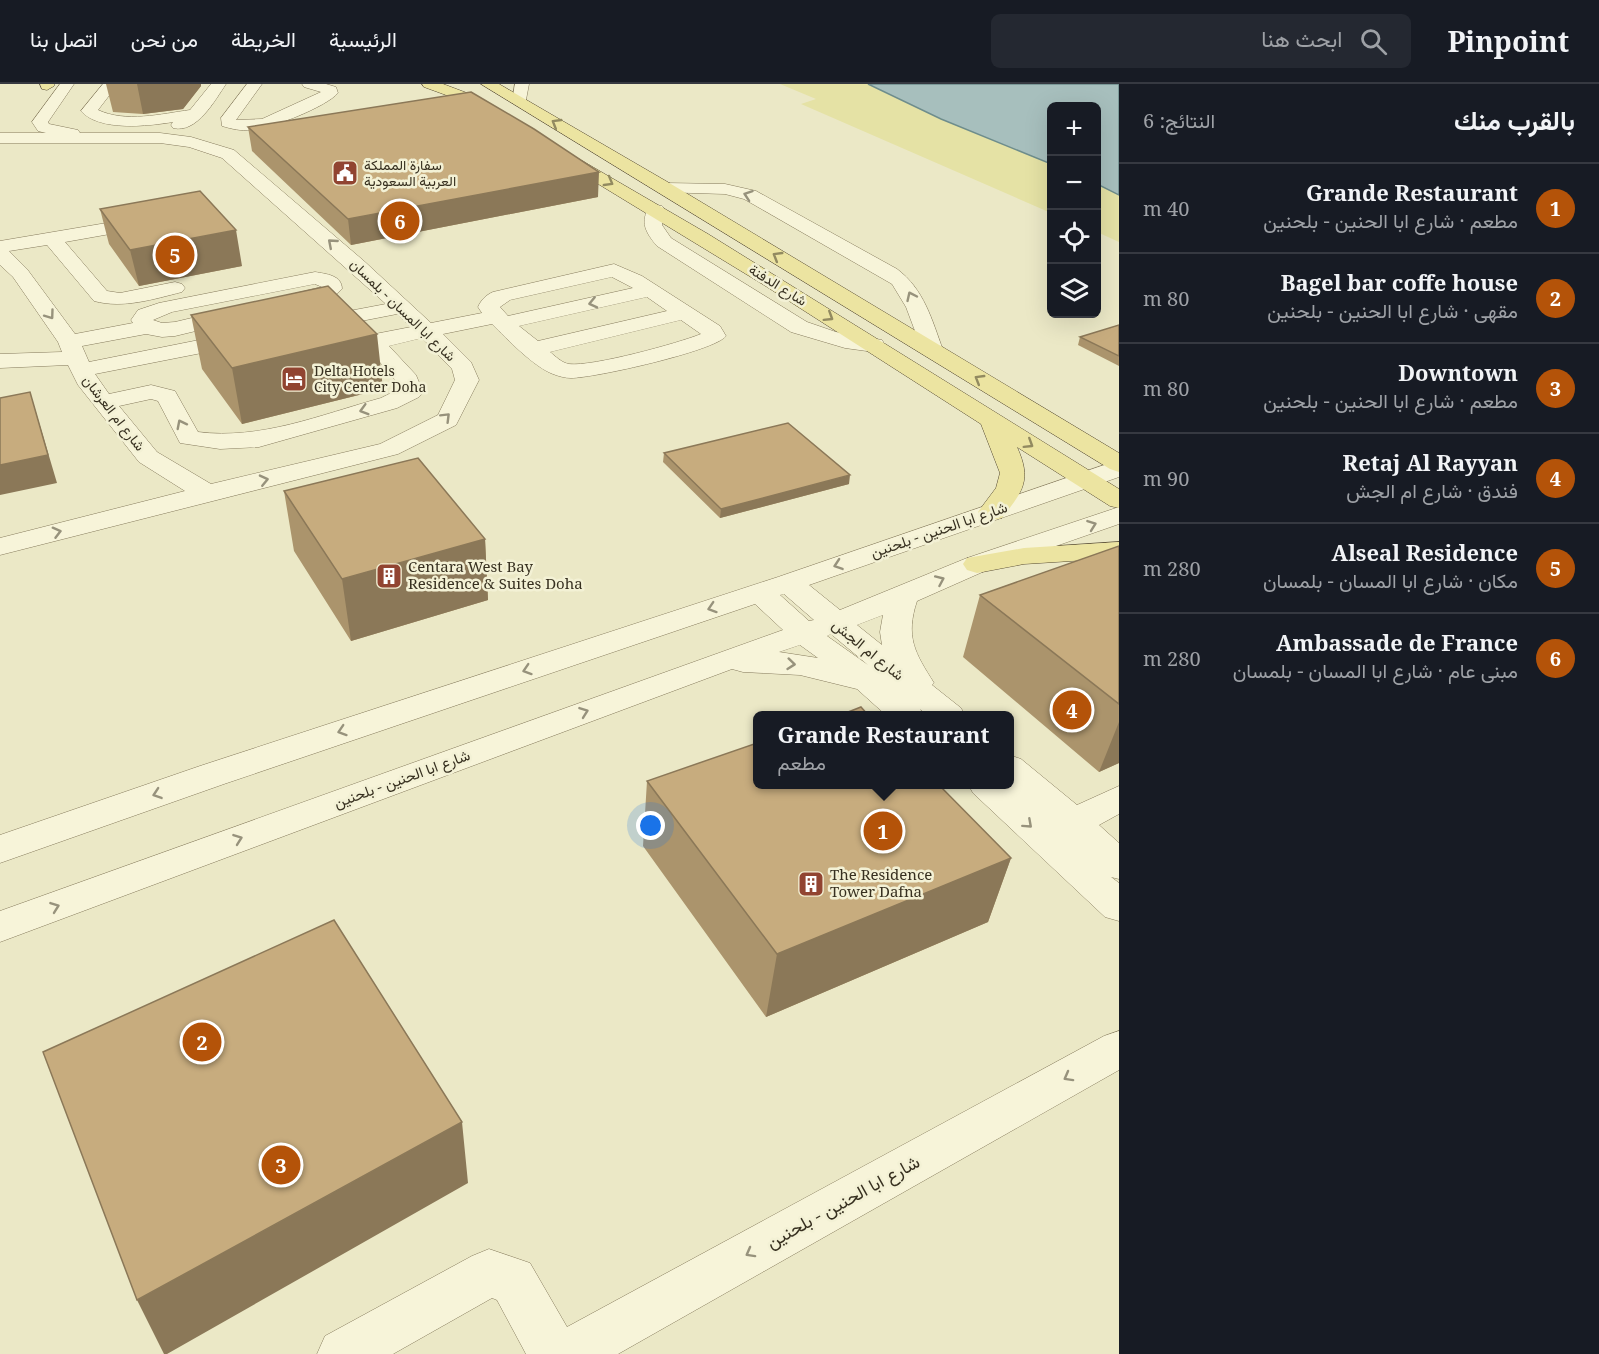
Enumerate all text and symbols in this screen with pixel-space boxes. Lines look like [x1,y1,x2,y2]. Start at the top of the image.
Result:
search box [991,14,1411,68]
text: Pinpoint [1447,22,1569,60]
text: ابحث هنا [1261,23,1342,53]
text: اتصل بنا [30,25,98,53]
text: من نحن [131,25,198,53]
text: الخريطة [231,25,296,53]
text: الرئيسية [329,25,397,53]
icon: search [1357,25,1390,58]
map controls [1047,102,1101,318]
button: + [1047,102,1101,156]
text: بالقرب منك [1454,102,1575,138]
text: النتائج: 6 [1143,107,1215,134]
one-way arrow [552,118,562,130]
place label: سفارة المملكة العربية السعودية [364,155,456,190]
button: − [1047,156,1101,210]
public building icon: سفارة المملكة العربية السعودية [330,158,360,188]
one-way arrow [603,175,613,187]
text: Grande Restaurant [1306,177,1518,207]
one-way arrow [743,189,754,202]
text: 40 m [1143,195,1189,222]
text: 1 [1550,195,1561,222]
pin: 6 [380,198,420,244]
text: مطعم · شارع ابا الحنين - بلحنين [1263,207,1518,234]
button: locate [1047,210,1101,264]
pin: 5 [156,232,195,278]
one-way arrow [328,240,339,251]
one-way arrow [773,251,783,263]
street label: شارع ابا المسان - بلمسان [345,254,460,367]
street label: شارع الدفنة [745,259,811,312]
button: layers [1047,264,1101,318]
text: Bagel bar coffe house [1281,267,1518,297]
text: 80 m [1143,285,1189,312]
text: 2 [1550,285,1561,312]
one-way arrow [907,291,919,302]
one-way arrow [588,295,598,308]
text: مقهى · شارع ابا الحنين - بلحنين [1267,297,1518,324]
one-way arrow [43,309,54,320]
one-way arrow [822,310,833,321]
text: Downtown [1398,357,1518,387]
place label: Delta Hotels City Center Doha [314,361,426,396]
hotel icon: Delta Hotels City Center Doha [279,364,309,394]
street label: شارع ام العرشان [77,371,150,456]
one-way arrow [975,374,985,386]
text: 80 m [1143,375,1189,402]
text: 3 [1550,375,1561,402]
text: مطعم · شارع ابا الحنين - بلحنين [1263,387,1518,414]
one-way arrow [359,403,370,415]
one-way arrow [439,413,450,424]
one-way arrow [177,419,189,430]
one-way arrow [1023,436,1033,448]
text: Retaj Al Rayyan [1343,447,1518,477]
text: 90 m [1143,465,1189,492]
text: 4 [1550,465,1561,492]
one-way arrow [259,474,269,487]
text: فندق · شارع ام الجش [1346,477,1518,504]
street label: شارع ابا الحنين - بلحنين [868,496,1011,564]
one-way arrow [1086,519,1097,532]
one-way arrow [51,527,61,540]
text: Alseal Residence [1332,537,1518,567]
text: 280 m [1143,555,1201,582]
text: 5 [1550,555,1561,582]
place label: Centara West Bay Residence & Suites Doha [408,556,583,593]
one-way arrow [833,558,844,571]
building icon: Centara West Bay Residence & Suites Doha [374,561,404,591]
text: مكان · شارع ابا المسان - بلمسان [1263,567,1518,594]
one-way arrow [934,575,945,587]
one-way arrow [707,601,718,613]
street label: شارع ام الجش [827,614,909,686]
text: Ambassade de France [1276,627,1518,657]
text: 280 m [1143,645,1201,672]
text: 6 [1550,645,1561,672]
one-way arrow [786,657,795,670]
text: مبنى عام · شارع ابا المسان - بلمسان [1233,657,1518,684]
one-way arrow [522,662,533,675]
pin: 4 [1052,688,1092,732]
one-way arrow [578,707,589,719]
popup [753,711,1014,789]
text: Grande Restaurant [778,719,989,749]
one-way arrow [337,724,348,737]
street label: شارع ابا الحنين - بلحنين [331,744,473,814]
text: مطعم [778,749,826,776]
one-way arrow [152,787,163,799]
pin: 1 [864,808,902,854]
your location [636,811,665,840]
one-way arrow [1021,817,1032,828]
one-way arrow [232,834,243,847]
place label: The Residence Tower Dafna [830,864,932,901]
building icon: The Residence Tower Dafna [796,869,826,899]
one-way arrow [49,901,60,914]
pin: 2 [182,1020,222,1064]
one-way arrow [1064,1070,1074,1082]
pin: 3 [262,1142,300,1188]
street label: شارع ابا الحنين - بلحنين [761,1149,924,1254]
one-way arrow [746,1246,756,1257]

